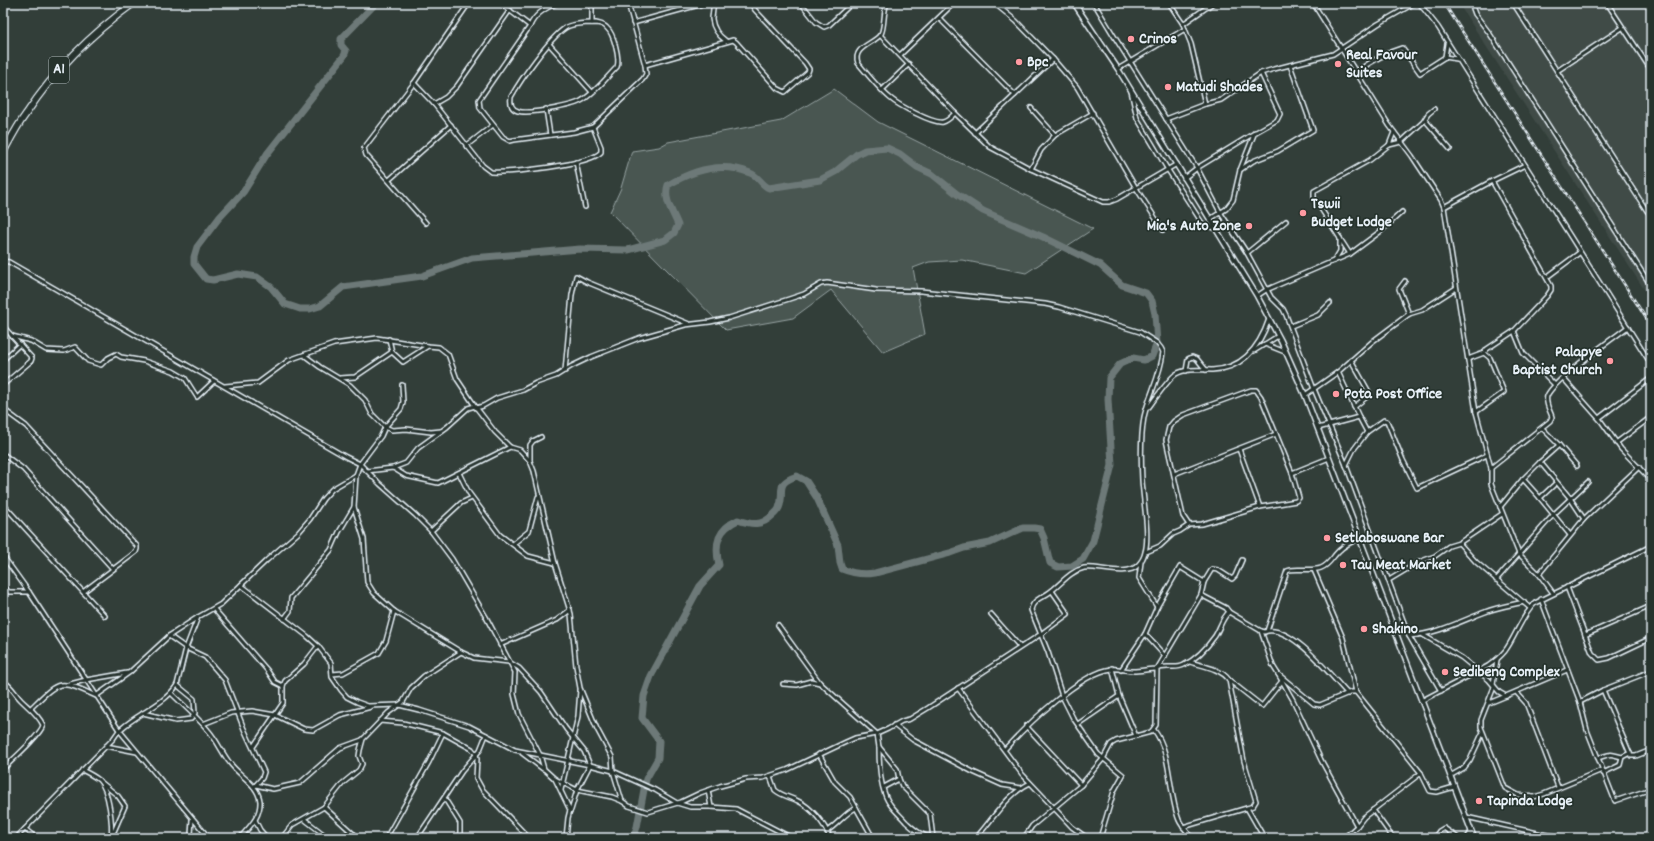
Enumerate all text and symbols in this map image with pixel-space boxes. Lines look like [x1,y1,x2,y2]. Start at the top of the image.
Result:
place label: Crinos [1139,28,1177,51]
marker: Crinos [1126,34,1136,44]
place label: Real Favour Suites [1346,44,1418,85]
place label: Bpc [1027,51,1049,74]
road number: A1 [49,57,69,83]
marker: Bpc [1014,57,1024,67]
marker: Real Favour Suites [1333,59,1343,69]
place label: Matudi Shades [1176,76,1263,99]
marker: Matudi Shades [1163,82,1173,92]
place label: Tswii Budget Lodge [1311,193,1392,234]
marker: Tswii Budget Lodge [1298,208,1308,218]
place label: Mia's Auto Zone [1147,215,1241,238]
marker: Mia's Auto Zone [1244,221,1254,231]
place label: Palapye Baptist Church [1513,341,1602,382]
marker: Palapye Baptist Church [1605,356,1615,366]
place label: Pota Post Office [1344,383,1442,406]
marker: Pota Post Office [1331,389,1341,399]
place label: Setlaboswane Bar [1335,527,1445,550]
marker: Setlaboswane Bar [1322,533,1332,543]
place label: Tau Meat Market [1351,554,1451,577]
marker: Tau Meat Market [1338,560,1348,570]
place label: Shakino [1372,618,1418,641]
marker: Shakino [1359,624,1369,634]
place label: Sedibeng Complex [1453,661,1560,684]
marker: Sedibeng Complex [1440,667,1450,677]
place label: Tapinda Lodge [1487,790,1573,813]
marker: Tapinda Lodge [1474,796,1484,806]

